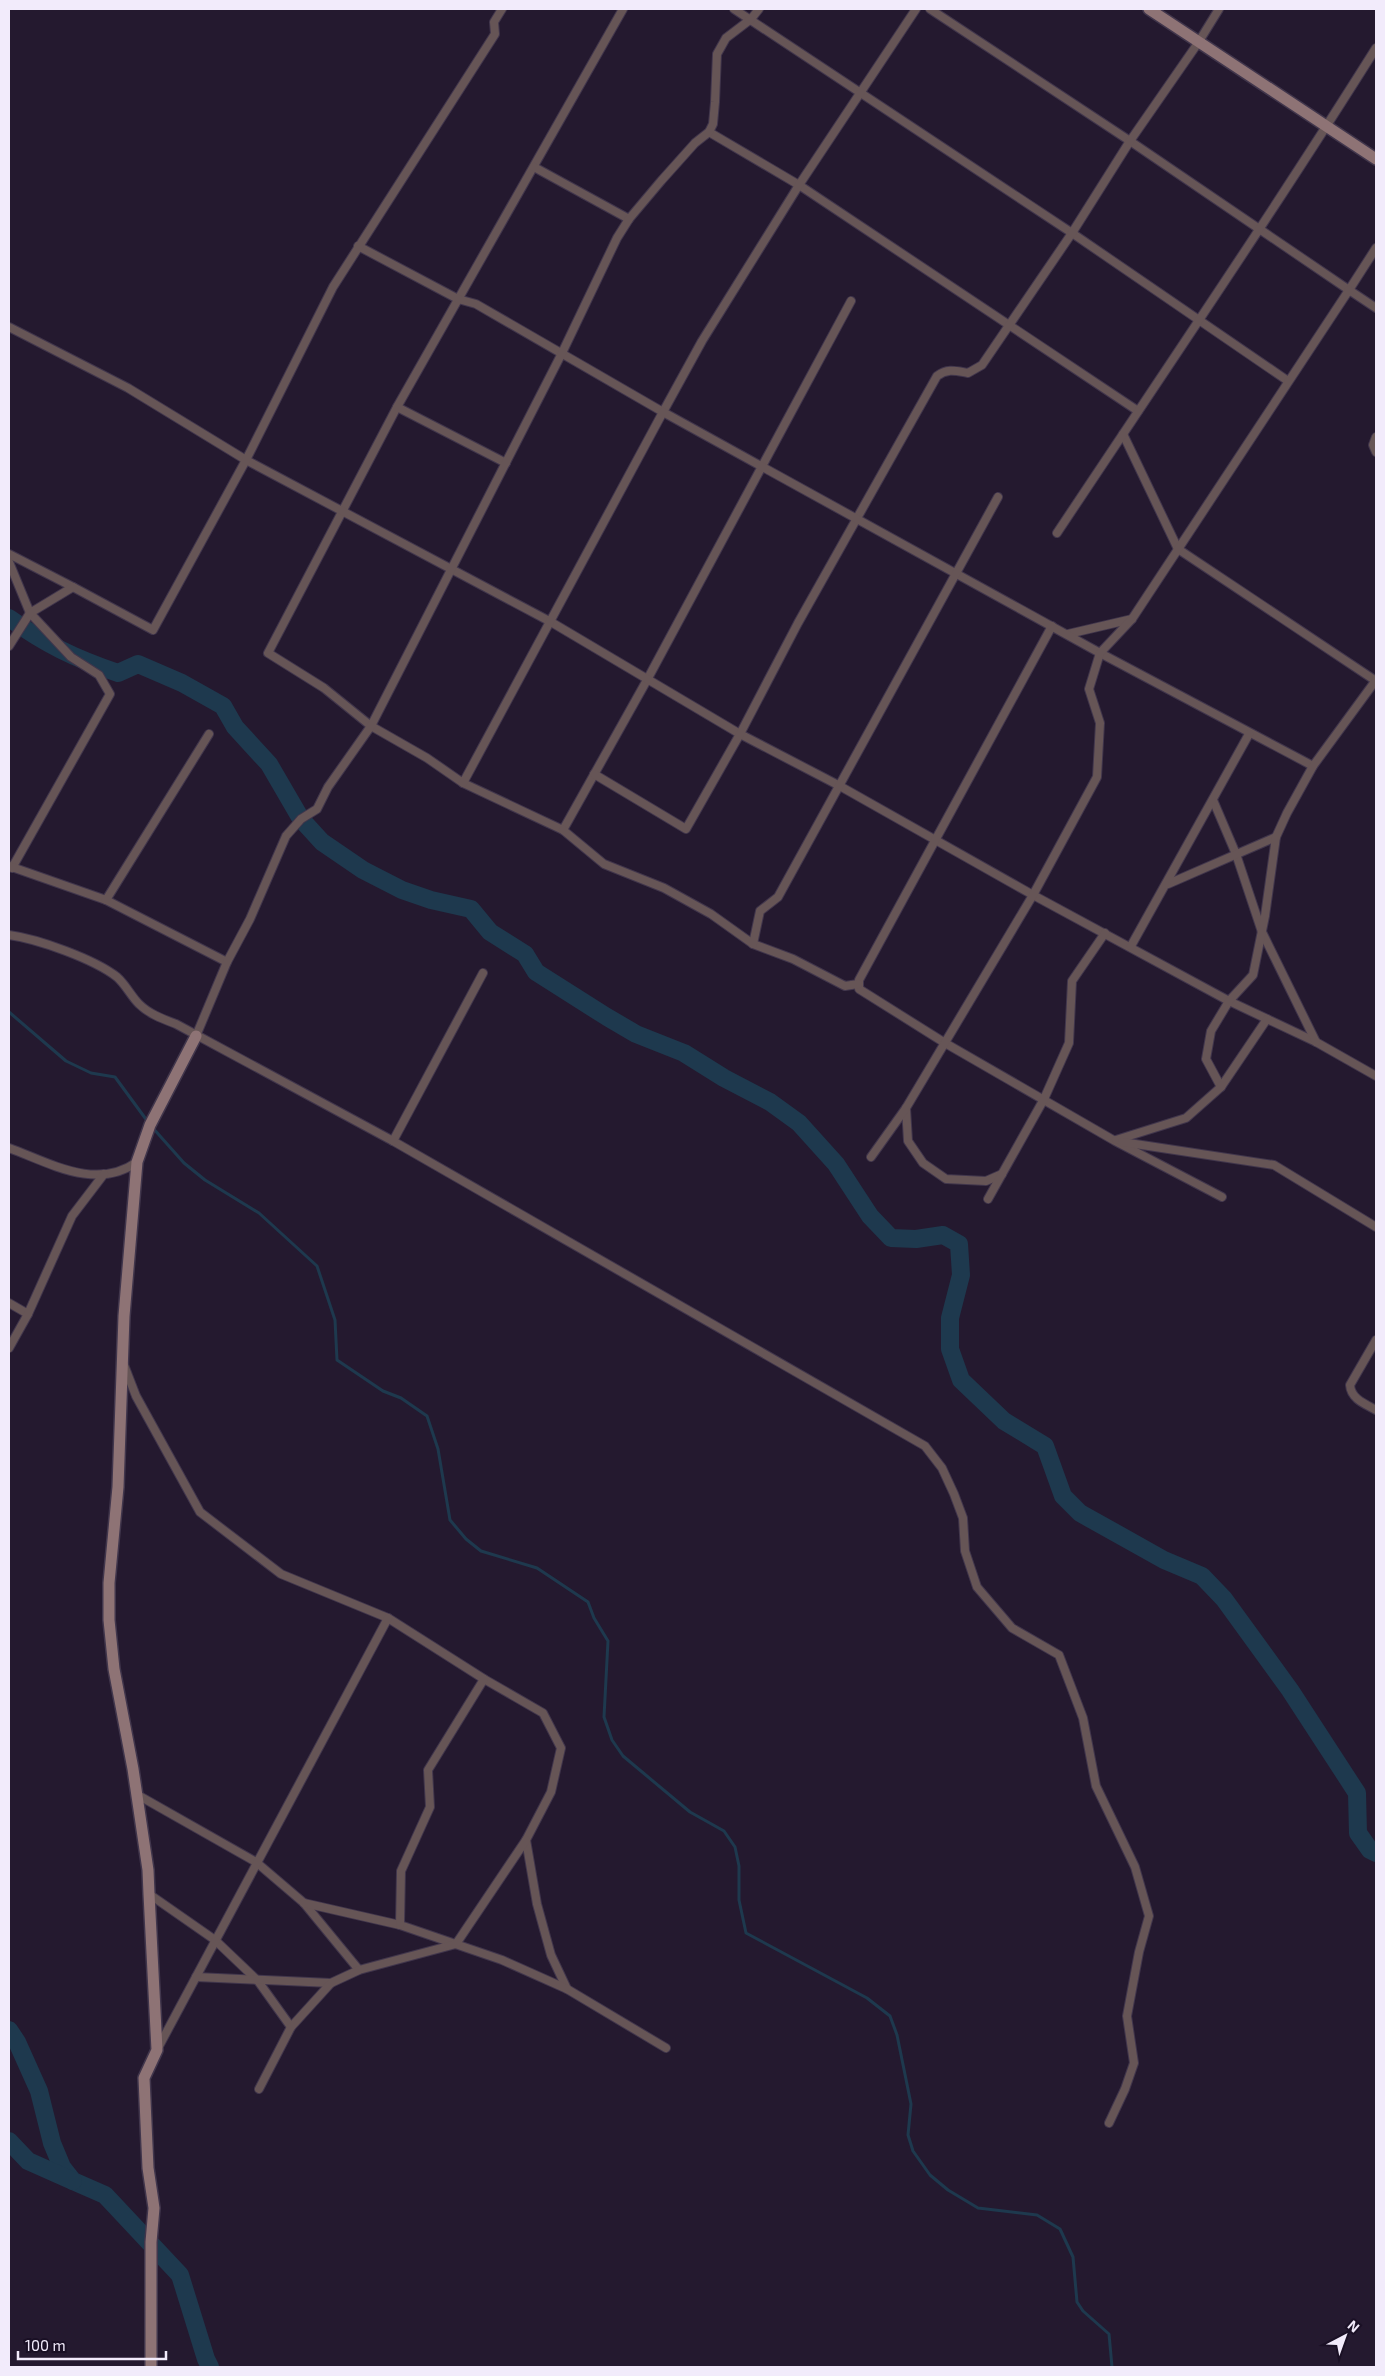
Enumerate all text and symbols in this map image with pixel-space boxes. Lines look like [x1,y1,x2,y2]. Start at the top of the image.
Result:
north arrow [1320,2311,1370,2361]
text: N [1344,2316,1363,2336]
scale bar [18,2328,165,2360]
text: 100 m [25,2336,66,2354]

